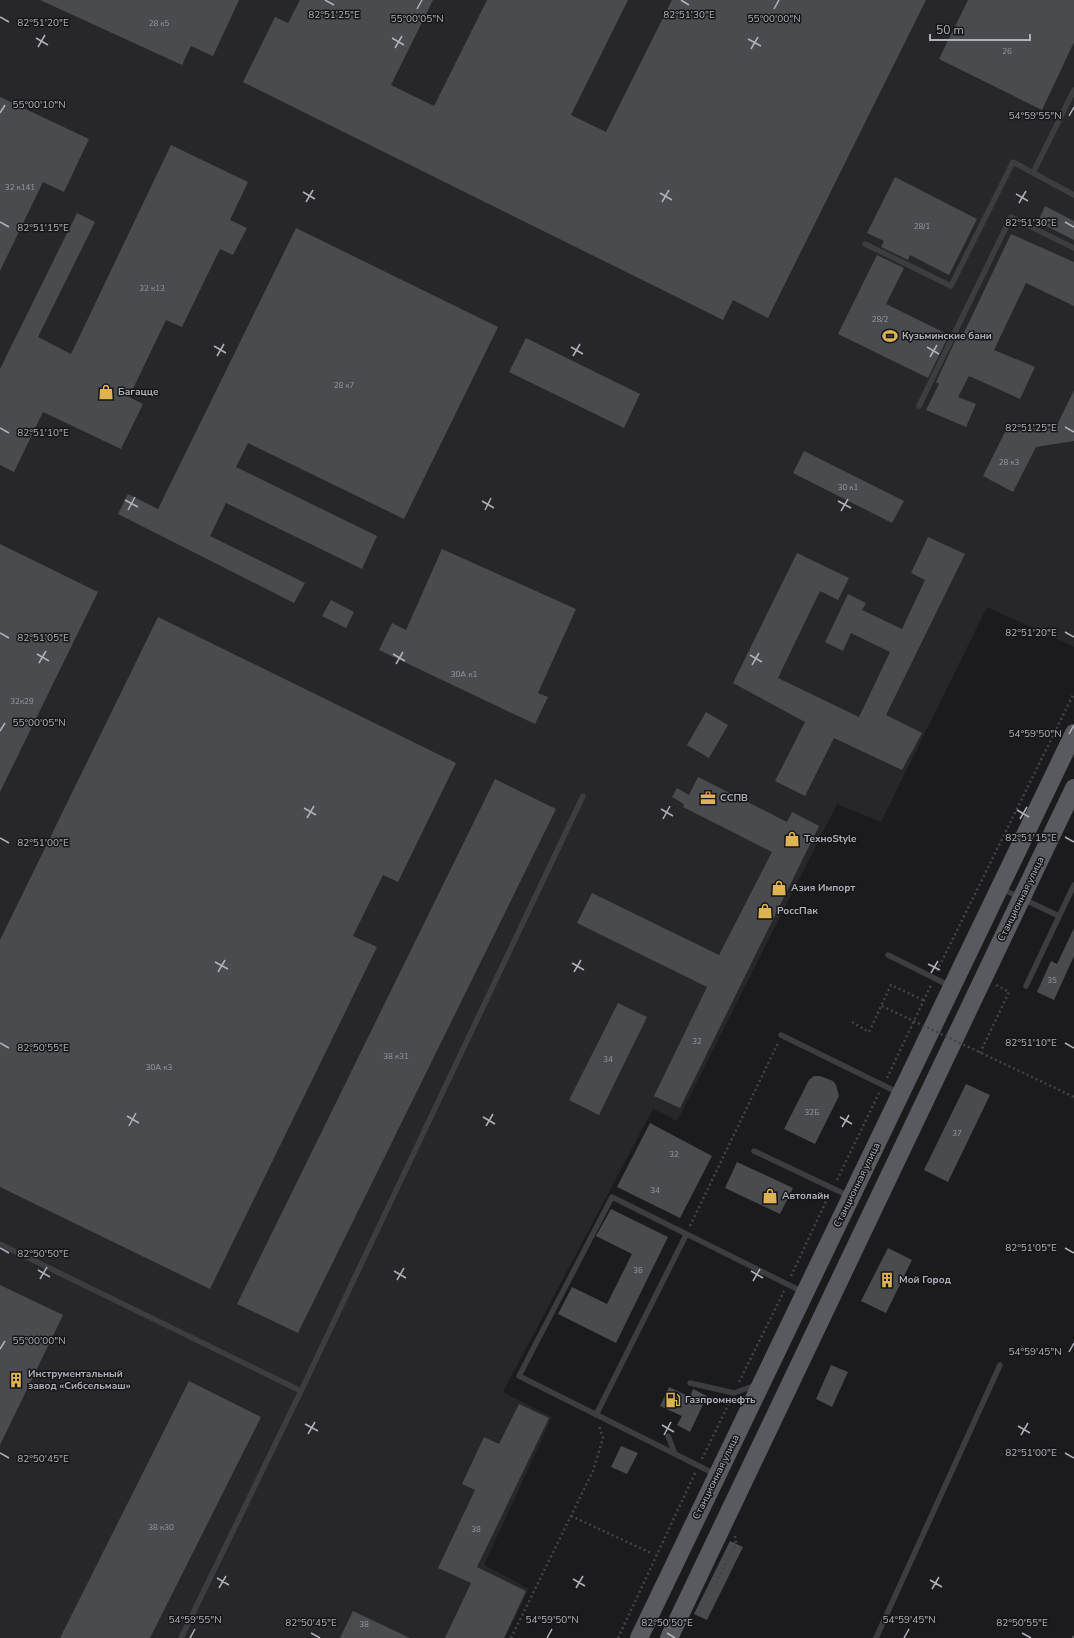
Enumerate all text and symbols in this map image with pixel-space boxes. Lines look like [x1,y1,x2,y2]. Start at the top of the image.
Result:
text: 82°51'25"E [308,8,360,22]
text: 82°51'30"E [663,8,715,22]
text: 55°00'05"N [390,12,444,26]
text: 55°00'00"N [747,12,801,26]
text: 82°51'20"E [17,16,69,30]
scale bar [930,16,1030,42]
house number: 28 к5 [149,18,170,29]
text: 50 m [936,22,964,38]
house number: 26 [1002,46,1012,57]
text: 55°00'10"N [12,98,66,112]
text: 54°59'55"N [1008,109,1062,123]
house number: 32 к141 [5,182,35,193]
text: 82°51'30"E [1005,216,1057,230]
text: 82°51'15"E [17,221,69,235]
house number: 28/1 [914,221,931,232]
house number: 32 к13 [139,283,165,294]
house number: 28/2 [872,314,889,325]
sports icon: Кузьминские бани [881,327,899,345]
place label: Кузьминские бани [902,329,992,343]
house number: 28 к7 [334,380,355,391]
shop icon: Багацце [97,383,115,401]
place label: Багацце [118,385,159,399]
text: 82°51'25"E [1005,421,1057,435]
text: 82°51'10"E [17,426,69,440]
house number: 28 к3 [999,457,1020,468]
house number: 30 к1 [838,482,859,493]
text: 82°51'20"E [1005,626,1057,640]
text: 82°51'05"E [17,631,69,645]
house number: 30А к1 [451,669,477,680]
house number: 32к29 [10,696,34,707]
text: 55°00'05"N [12,716,66,730]
text: 54°59'50"N [1008,727,1062,741]
office icon: ССПВ [699,789,717,807]
place label: ССПВ [720,791,748,805]
shop icon: ТехноStyle [783,830,801,848]
text: 82°51'15"E [1005,831,1057,845]
place label: ТехноStyle [804,832,857,846]
text: 82°51'00"E [17,836,69,850]
street label: Станционная улица [994,854,1048,944]
shop icon: Азия Импорт [770,879,788,897]
place label: Азия Импорт [791,881,855,895]
shop icon: РоссПак [756,902,774,920]
place label: РоссПак [777,904,818,918]
house number: 35 [1047,975,1057,986]
house number: 32 [692,1036,702,1047]
text: 82°51'10"E [1005,1036,1057,1050]
text: 82°50'55"E [17,1041,69,1055]
house number: 38 к31 [383,1051,409,1062]
house number: 34 [603,1054,613,1065]
house number: 30А к3 [146,1062,172,1073]
house number: 32Б [805,1107,819,1118]
house number: 37 [952,1128,962,1139]
street label: Станционная улица [830,1140,884,1230]
house number: 32 [669,1149,679,1160]
house number: 34 [650,1185,660,1196]
shop icon: Автолайн [761,1187,779,1205]
place label: Автолайн [782,1189,829,1203]
text: 82°51'05"E [1005,1241,1057,1255]
text: 82°50'50"E [17,1247,69,1261]
house number: 36 [633,1265,643,1276]
building icon: Мой Город [878,1271,896,1289]
place label: Мой Город [899,1273,951,1287]
text: 55°00'00"N [12,1334,66,1348]
text: 54°59'45"N [1008,1345,1062,1359]
place label: Инструментальный завод «Сибсельмаш» [28,1367,131,1393]
building icon: Инструментальный завод «Сибсельмаш» [7,1371,25,1389]
fuel station icon: Газпромнефть [664,1391,682,1409]
place label: Газпромнефть [685,1393,756,1407]
street label: Станционная улица [689,1432,743,1522]
text: 82°51'00"E [1005,1446,1057,1460]
text: 82°50'45"E [17,1452,69,1466]
house number: 38 к30 [148,1522,174,1533]
house number: 38 [471,1524,481,1535]
text: 54°59'55"N [168,1613,222,1627]
text: 54°59'50"N [525,1613,579,1627]
text: 54°59'45"N [882,1613,936,1627]
text: 82°50'45"E [285,1616,337,1630]
text: 82°50'50"E [641,1616,693,1630]
text: 82°50'55"E [996,1616,1048,1630]
house number: 38 [359,1619,369,1630]

